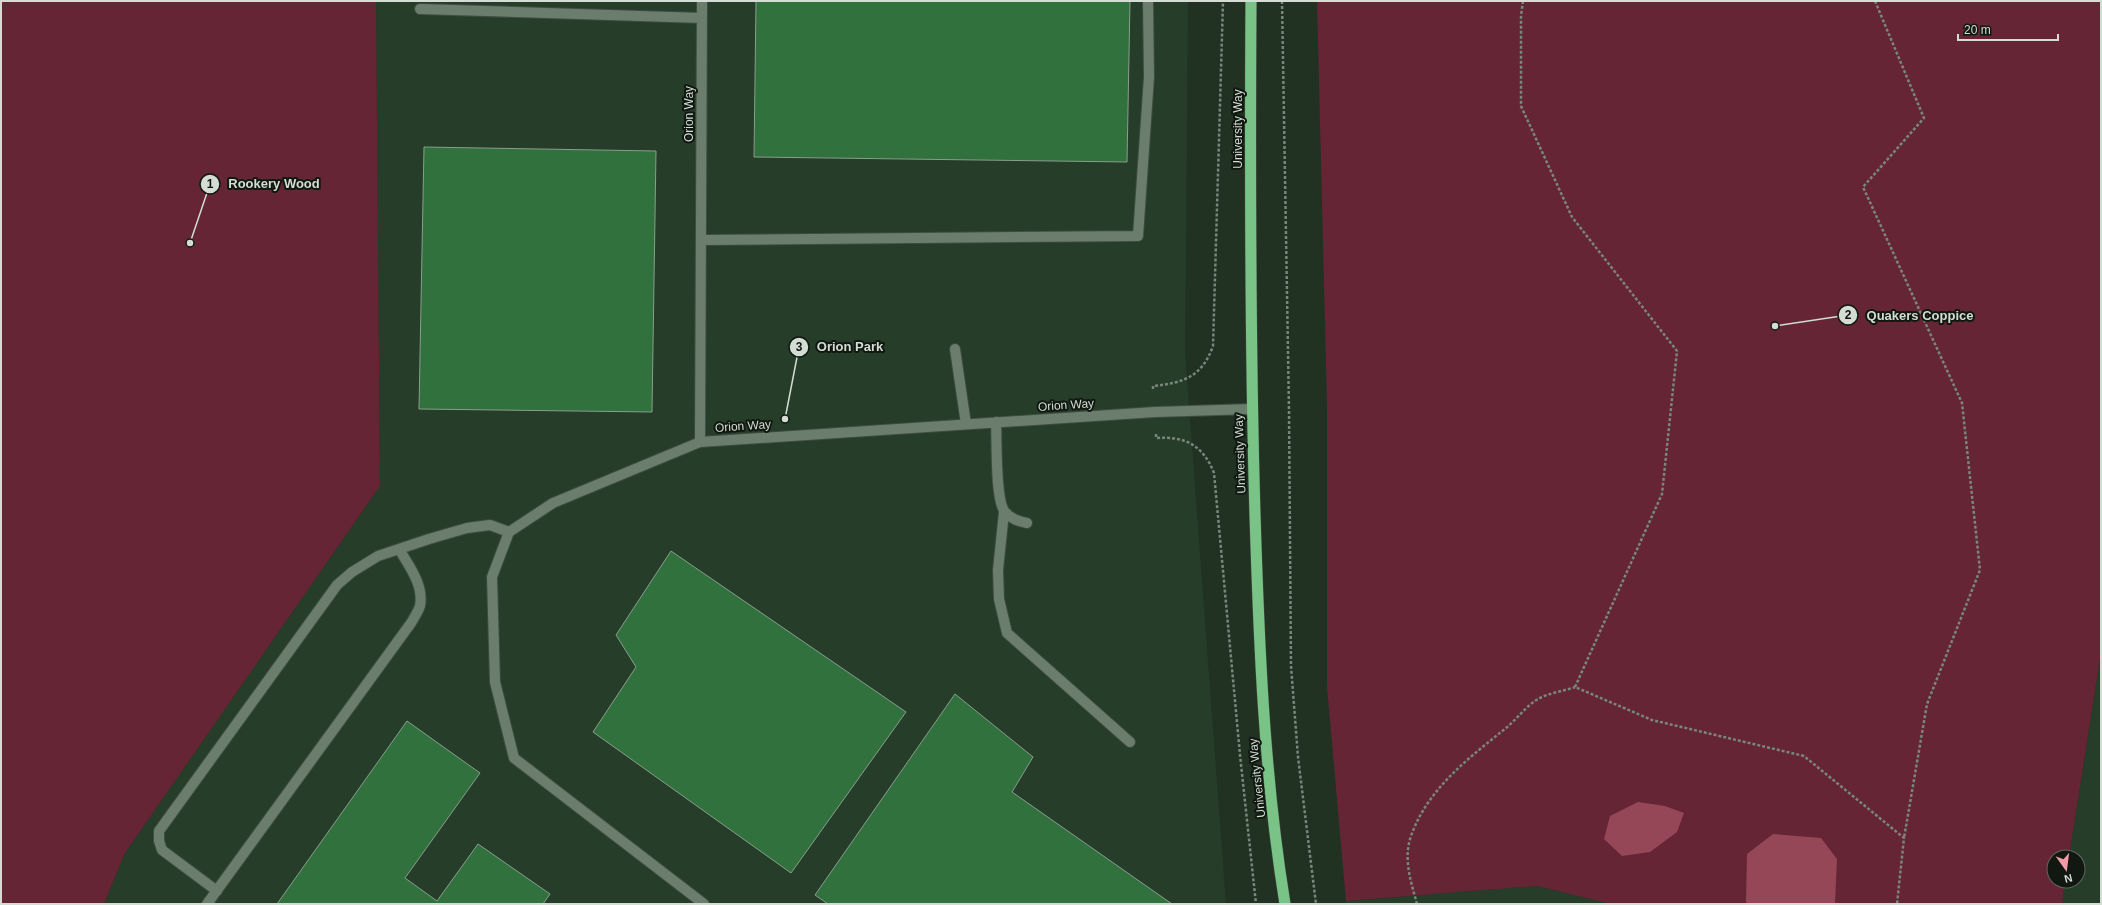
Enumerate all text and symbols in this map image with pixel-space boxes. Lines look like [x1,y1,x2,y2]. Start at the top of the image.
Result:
scale bar [1958,16,2058,42]
text: 20 m [1964,23,1991,37]
street label: Orion Way [682,86,696,142]
street label: University Way [1231,89,1245,169]
callout: Rookery Wood [200,171,328,196]
text: Rookery Wood [228,176,320,191]
text: 1 [207,177,214,191]
callout: Quakers Coppice [1838,302,1981,327]
text: 2 [1845,308,1852,322]
text: Quakers Coppice [1867,308,1973,323]
callout: Orion Park [789,334,891,359]
text: Orion Park [817,339,884,354]
text: 3 [796,340,803,354]
street label: Orion Way [1037,396,1095,414]
street label: University Way [1232,414,1248,494]
street label: Orion Way [714,417,772,435]
street label: University Way [1246,738,1268,818]
north arrow [2046,849,2086,889]
text: N [2063,872,2074,885]

